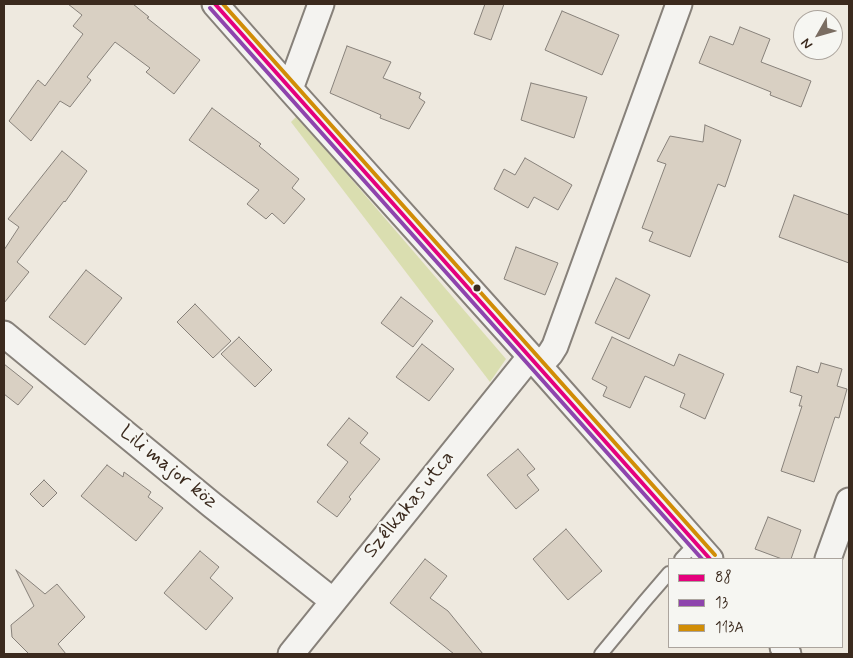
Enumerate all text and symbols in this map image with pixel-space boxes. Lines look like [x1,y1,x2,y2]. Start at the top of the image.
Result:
north arrow [793,10,843,60]
text: N [797,34,817,53]
unlabelled marker [472,283,482,293]
street label: Lili major köz [114,421,222,515]
street label: Szélkakas utca [359,447,461,563]
legend [668,558,843,648]
text: 88 [715,568,732,588]
text: 13 [715,593,728,613]
text: 113A [715,618,744,638]

